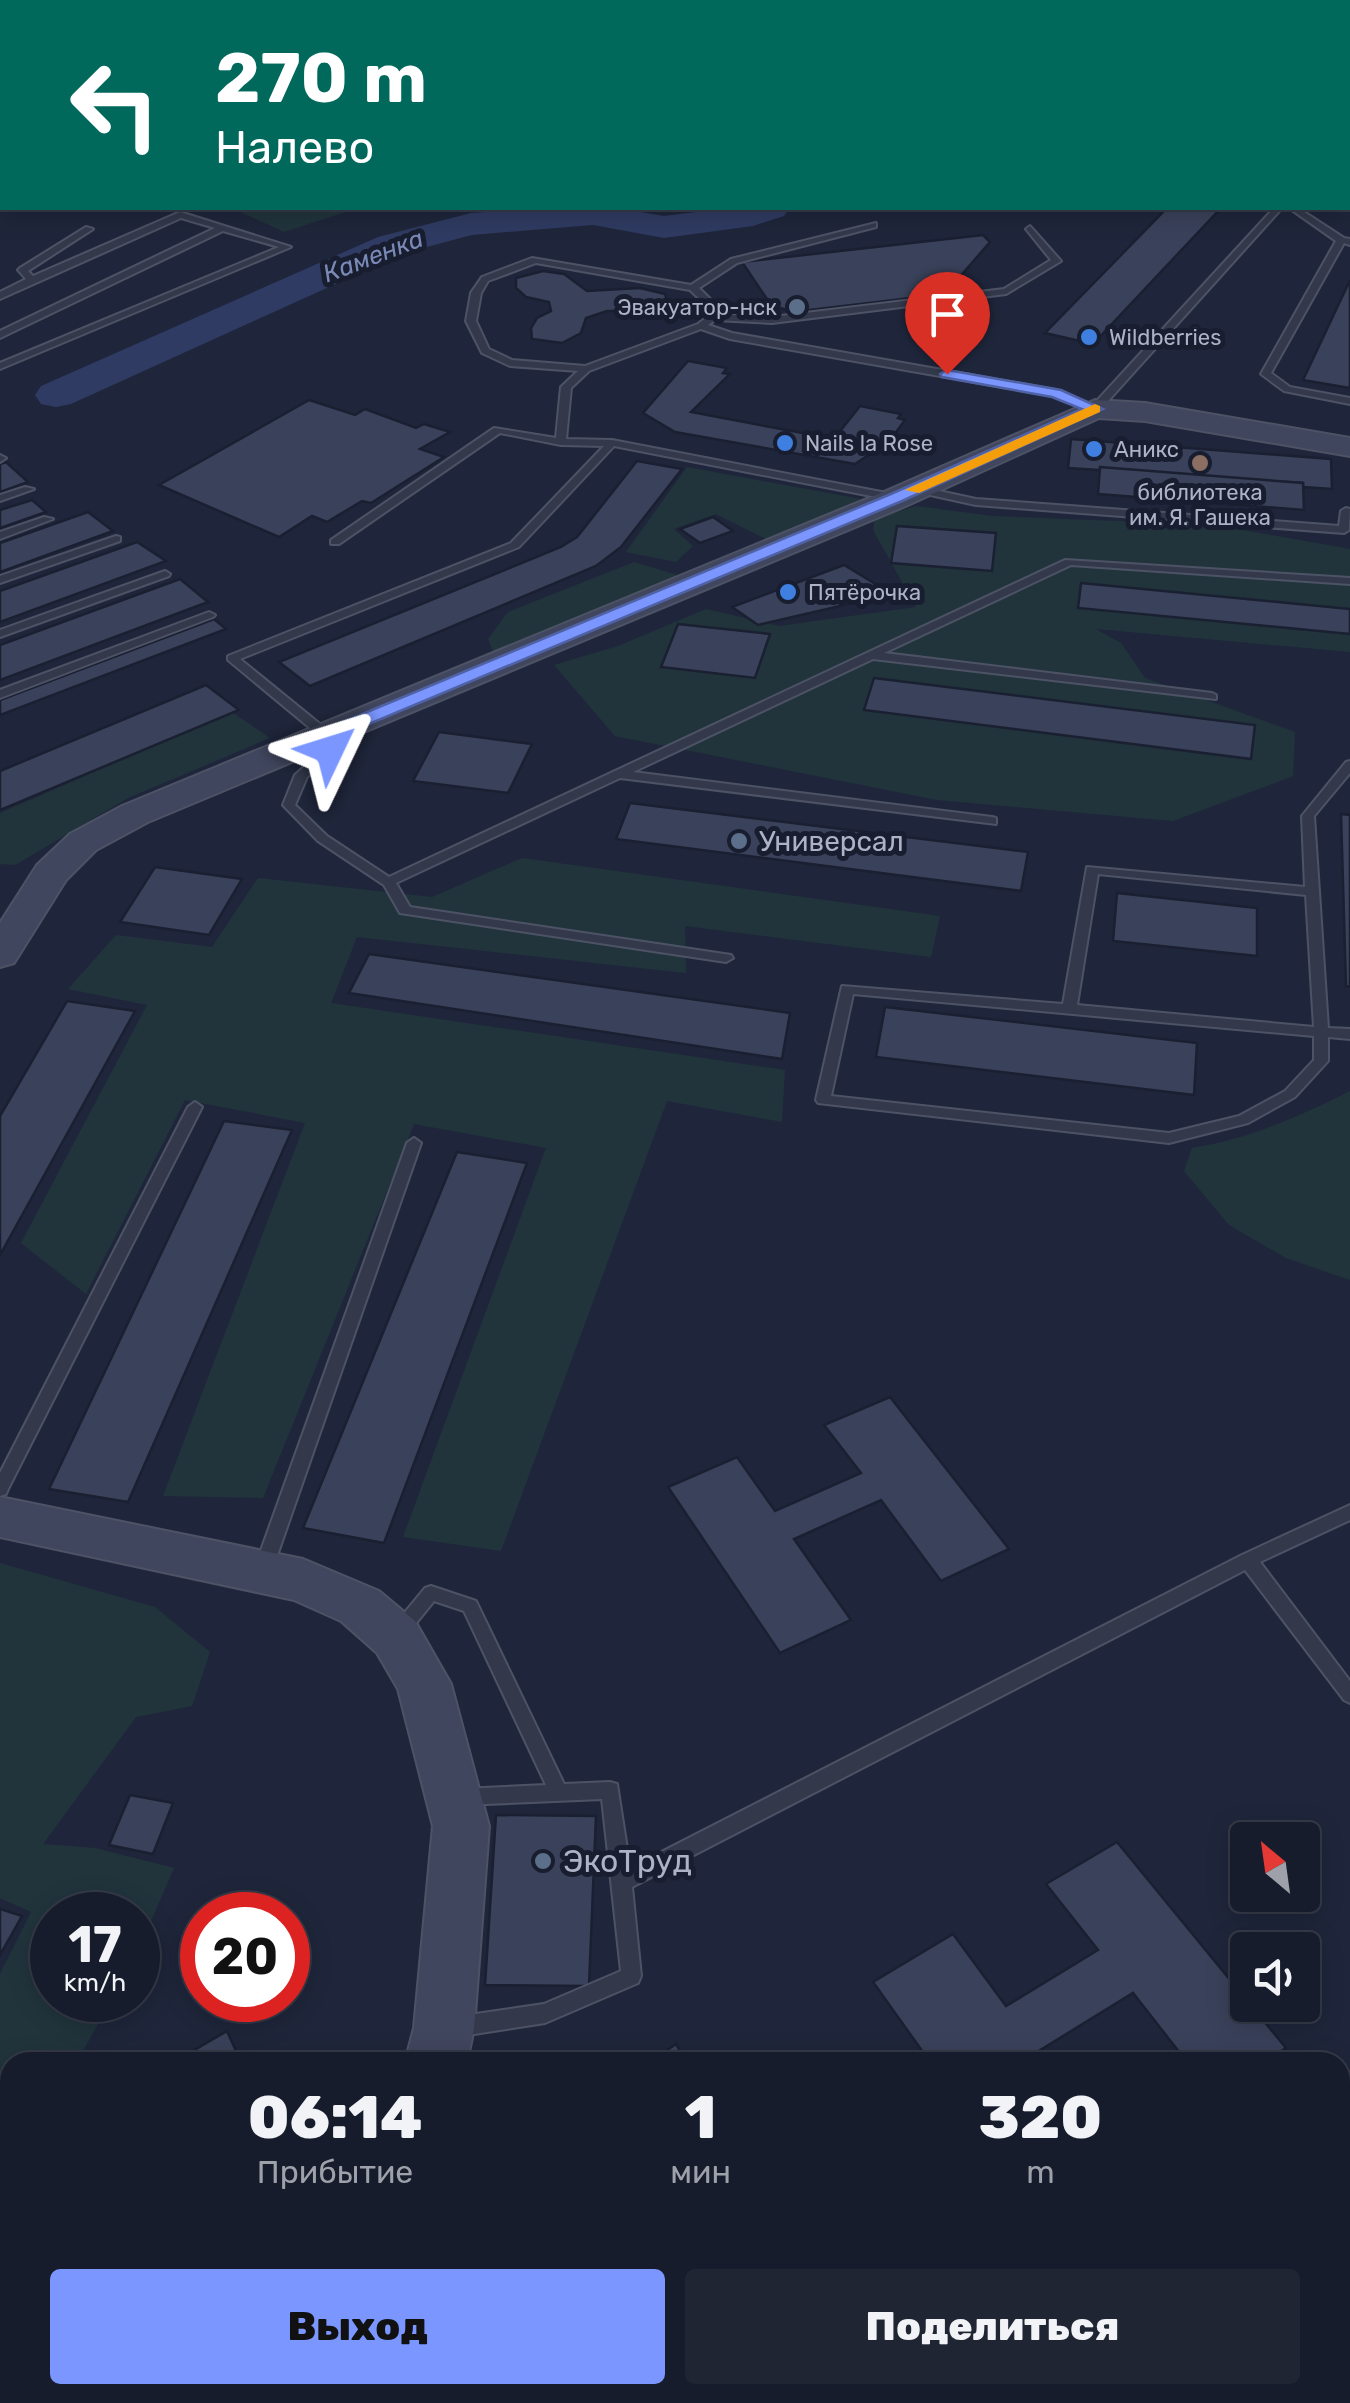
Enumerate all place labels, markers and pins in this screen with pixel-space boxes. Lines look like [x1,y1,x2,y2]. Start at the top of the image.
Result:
pin [905,272,990,375]
place label: Эвакуатор-нск [617,294,777,321]
marker: Эвакуатор-нск [786,296,808,318]
place label: Wildberries [1109,324,1221,351]
marker: Wildberries [1078,326,1100,348]
place label: Nails la Rose [805,430,933,457]
marker: Nails la Rose [774,432,796,454]
place label: Аникс [1114,436,1179,463]
marker: Аникс [1083,438,1105,460]
marker: библиотека им. Я. Гашека [1189,452,1211,474]
place label: библиотека им. Я. Гашека [1129,479,1271,531]
place label: Пятёрочка [808,579,921,606]
marker: Пятёрочка [777,581,799,603]
place label: Универсал [759,825,904,858]
marker: Универсал [728,830,750,852]
place label: ЭкоТруд [563,1842,692,1880]
marker: ЭкоТруд [532,1850,554,1872]

